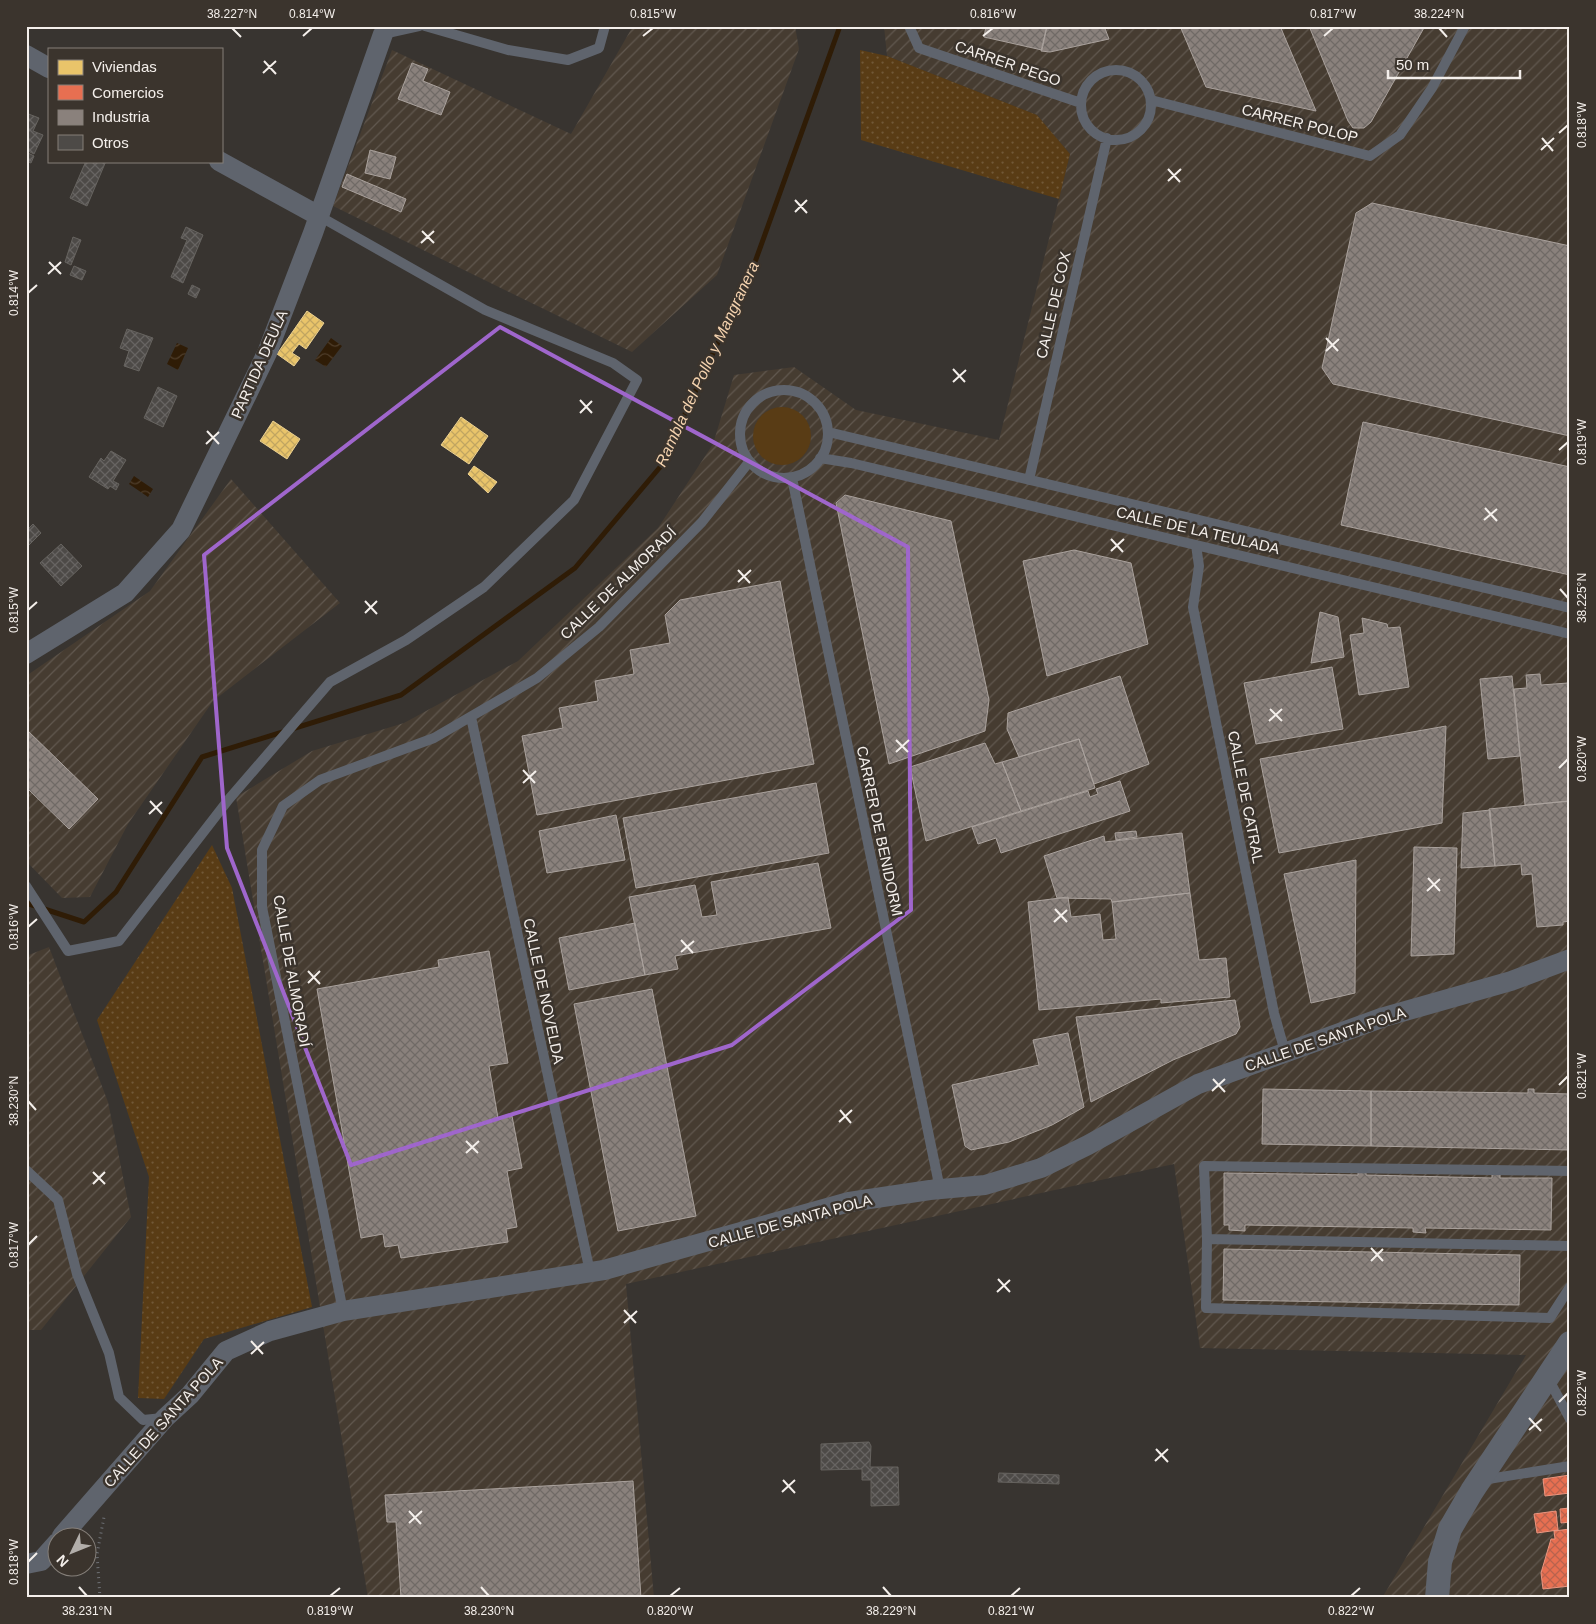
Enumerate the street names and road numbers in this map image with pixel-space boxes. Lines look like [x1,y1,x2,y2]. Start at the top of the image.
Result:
street label: CARRER PEGO [953,37,1063,89]
street label: CARRER POLOP [1240,100,1360,146]
street label: CALLE DE COX [1032,250,1074,360]
street label: PARTIDA DEULA [227,307,291,421]
street label: CALLE DE LA TEULADA [1115,503,1281,557]
street label: CALLE DE ALMORADÍ [557,523,680,643]
street label: CALLE DE CATRAL [1225,729,1267,865]
street label: CARRER DE BENIDORM [854,744,906,918]
street label: CALLE DE ALMORADÍ [270,894,314,1049]
street label: CALLE DE NOVELDA [520,917,568,1065]
street label: CALLE DE SANTA POLA [1242,1003,1408,1075]
street label: CALLE DE SANTA POLA [706,1191,874,1251]
street label: CALLE DE SANTA POLA [100,1354,226,1490]

